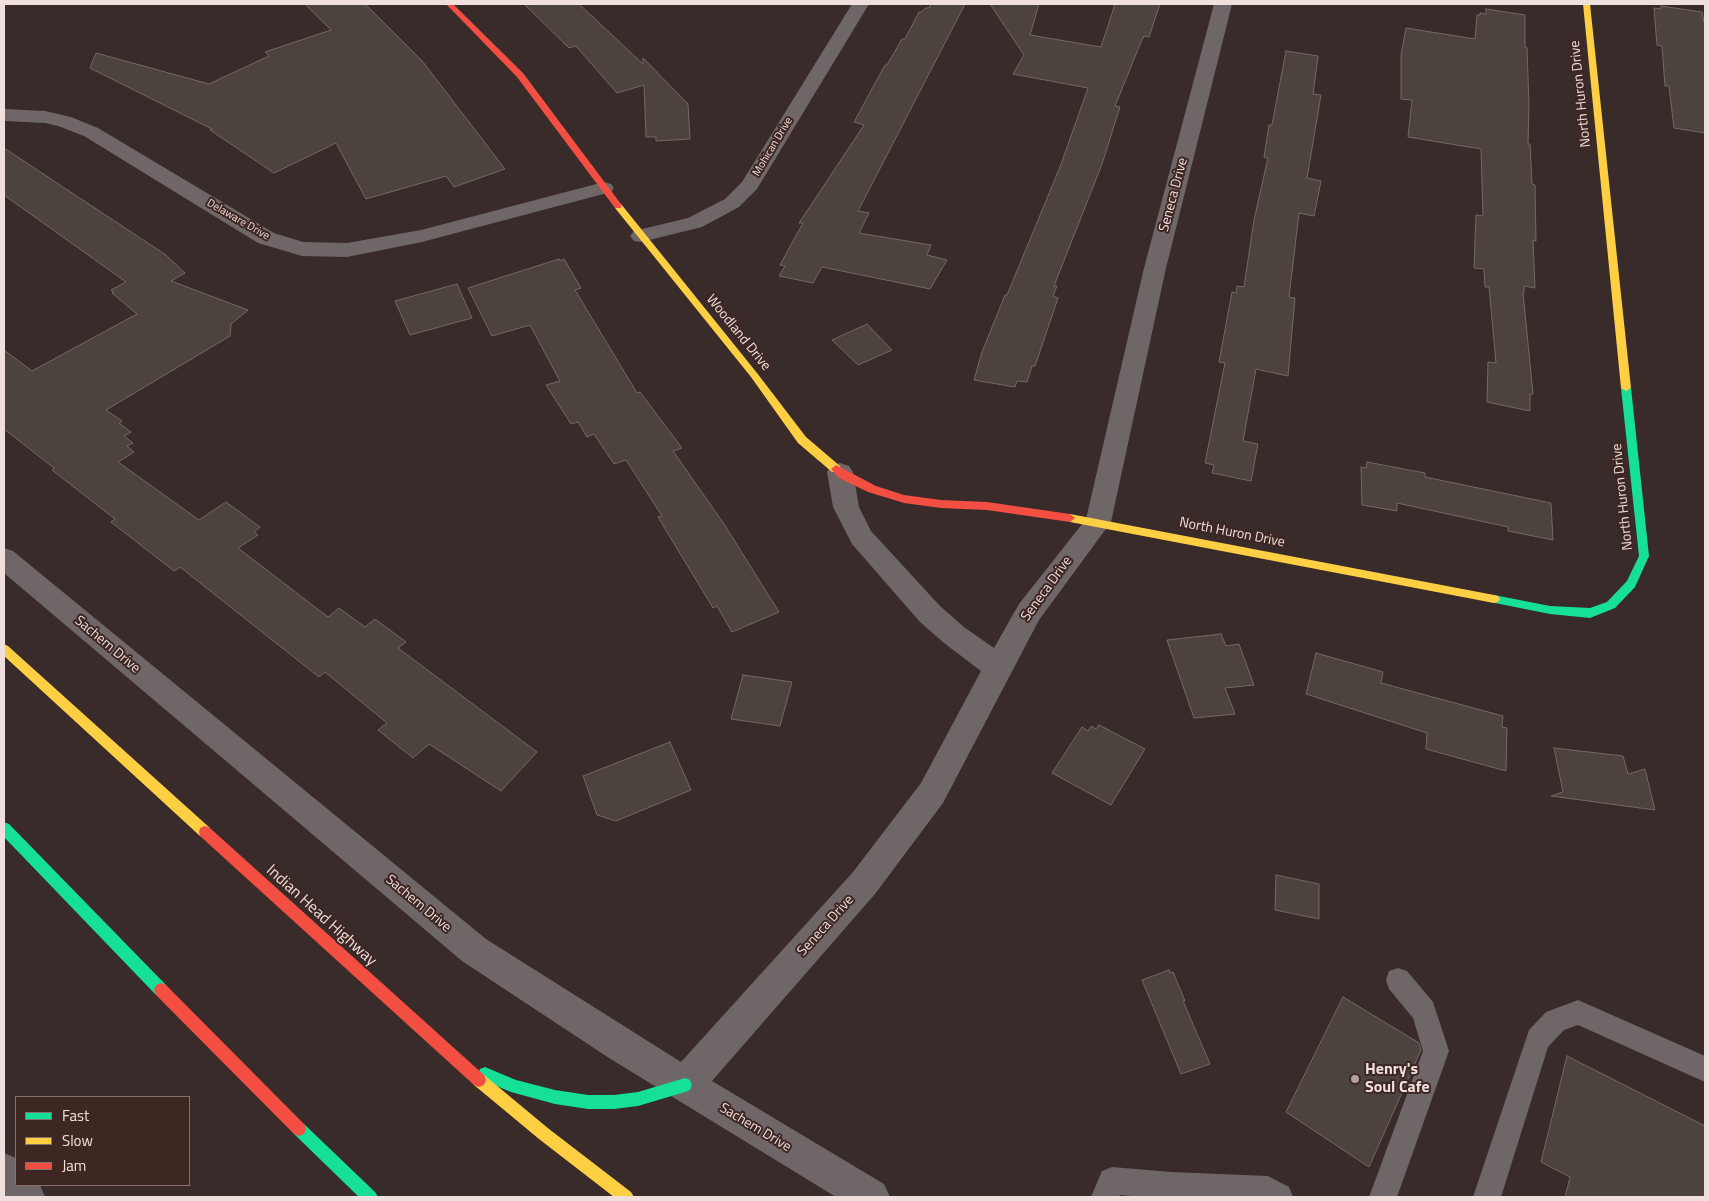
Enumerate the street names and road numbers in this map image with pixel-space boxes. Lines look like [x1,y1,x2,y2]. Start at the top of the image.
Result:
street label: North Huron Drive [1567,40,1595,148]
street label: Mohican Drive [750,115,796,179]
street label: Seneca Drive [1156,156,1192,234]
street label: Delaware Drive [204,197,272,243]
street label: Woodland Drive [702,292,774,374]
street label: North Huron Drive [1609,443,1637,551]
street label: North Huron Drive [1178,515,1286,551]
street label: Seneca Drive [1018,553,1076,625]
street label: Sachem Drive [71,613,143,677]
street label: Indian Head Highway [262,861,380,971]
street label: Sachem Drive [382,872,454,936]
street label: Seneca Drive [794,892,858,960]
street label: Sachem Drive [716,1100,794,1156]

